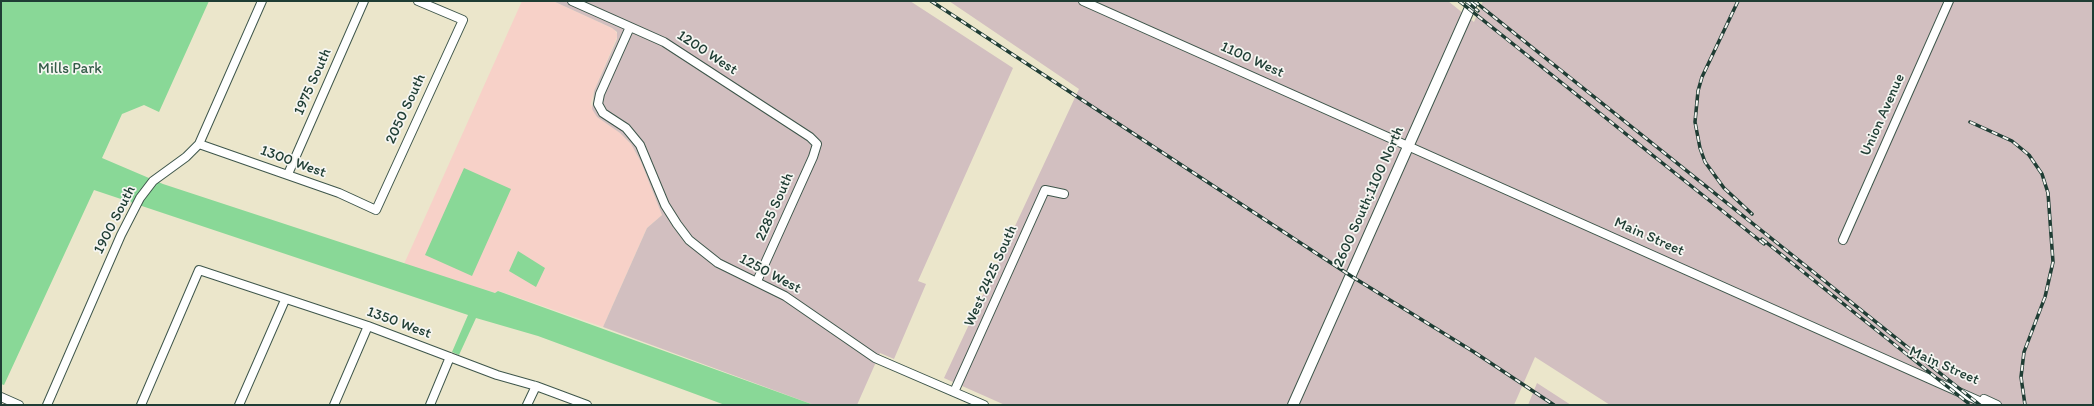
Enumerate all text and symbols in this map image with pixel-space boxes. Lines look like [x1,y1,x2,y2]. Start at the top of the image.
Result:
street label: 1200 West [673,27,741,79]
street label: 1100 West [1217,38,1287,82]
street label: 1975 South [290,46,336,118]
park label: Mills Park [38,60,102,78]
street label: 2050 South [382,71,430,147]
street label: Union Avenue [1857,71,1909,159]
street label: 2600 South;1100 North [1330,124,1408,270]
street label: 1300 West [258,142,328,182]
street label: 2285 South [752,170,798,244]
street label: 1900 South [90,183,140,257]
street label: Main Street [1611,214,1687,260]
street label: West 2425 South [961,223,1021,329]
street label: 1250 West [736,250,804,298]
street label: 1350 West [364,303,434,343]
street label: Main Street [1906,343,1982,389]

